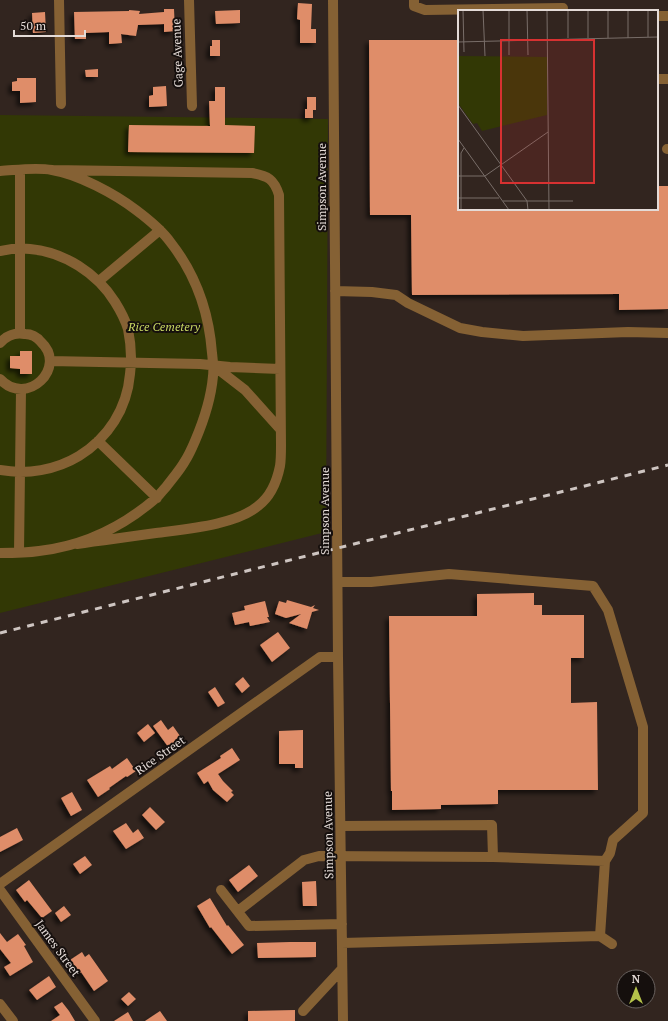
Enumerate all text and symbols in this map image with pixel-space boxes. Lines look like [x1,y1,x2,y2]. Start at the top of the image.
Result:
inset map [458,10,658,210]
scale bar [14,12,85,38]
text: 50 m [20,18,47,33]
street label: Gage Avenue [168,18,186,88]
street label: Simpson Avenue [314,143,329,231]
park label: Rice Cemetery [127,319,200,334]
street label: Simpson Avenue [317,467,332,555]
street label: Rice Street [132,732,188,778]
street label: Simpson Avenue [320,791,336,879]
street label: James Street [32,917,84,980]
north arrow [616,969,656,1009]
text: N [632,972,641,986]

